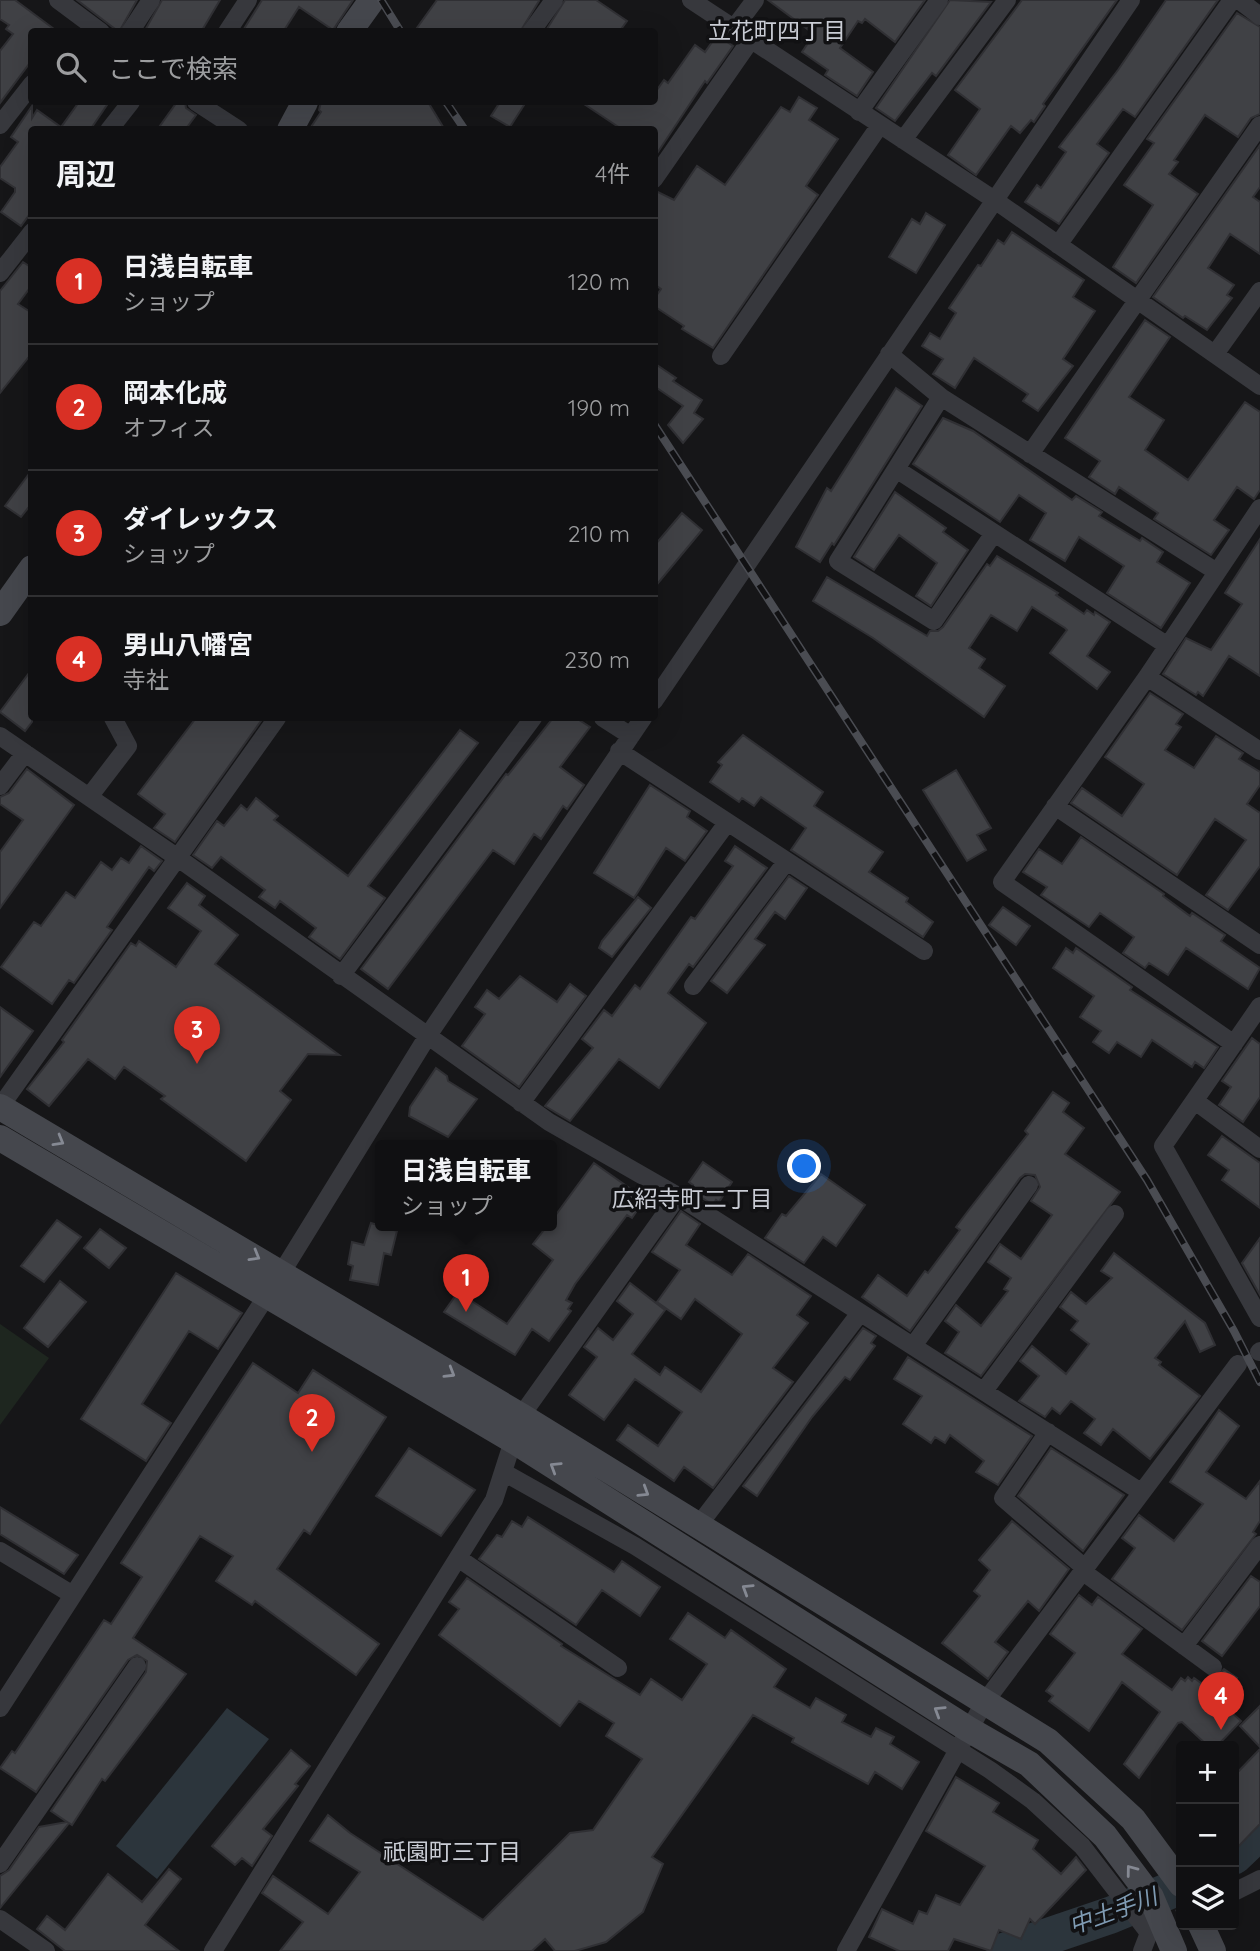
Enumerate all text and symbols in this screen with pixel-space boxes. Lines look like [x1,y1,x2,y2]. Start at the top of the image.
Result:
district label: 立花町四丁目 [708,16,846,45]
search box [28,28,658,105]
icon: search [52,48,90,86]
text: ここで検索 [108,52,238,85]
text: 周辺 [56,155,116,193]
text: 4件 [595,159,630,188]
text: 日浅自転車 [123,250,253,283]
text: 1 [75,267,83,296]
text: 120 m [568,267,630,296]
text: ショップ [123,287,215,316]
text: 岡本化成 [123,376,227,409]
text: 2 [72,393,86,422]
text: 190 m [568,393,630,422]
text: オフィス [123,413,215,442]
text: ダイレックス [123,502,278,535]
text: 3 [73,519,85,548]
text: 210 m [568,519,630,548]
text: ショップ [123,539,215,568]
text: 男山八幡宮 [123,628,253,661]
text: 4 [72,645,86,674]
text: 230 m [564,645,630,674]
text: 寺社 [123,665,169,694]
pin: 3 [174,1006,220,1064]
one-way arrow [51,1133,64,1146]
popup [375,1140,557,1231]
your location [787,1149,821,1183]
text: 日浅自転車 [401,1154,531,1187]
district label: 広紹寺町二丁目 [612,1184,773,1213]
text: ショップ [401,1191,493,1220]
one-way arrow [247,1248,260,1261]
pin: 1 [443,1254,489,1312]
one-way arrow [443,1365,456,1378]
pin: 2 [289,1394,335,1452]
one-way arrow [549,1462,562,1475]
one-way arrow [637,1484,650,1497]
one-way arrow [741,1584,754,1597]
pin: 4 [1198,1672,1244,1730]
one-way arrow [933,1706,946,1719]
map controls [1176,1741,1239,1930]
button: + [1176,1741,1239,1804]
button: − [1176,1804,1239,1867]
district label: 祇園町三丁目 [383,1837,521,1866]
one-way arrow [1126,1865,1139,1878]
button: layers [1176,1867,1239,1930]
water label: 中土手川 [1065,1880,1164,1940]

